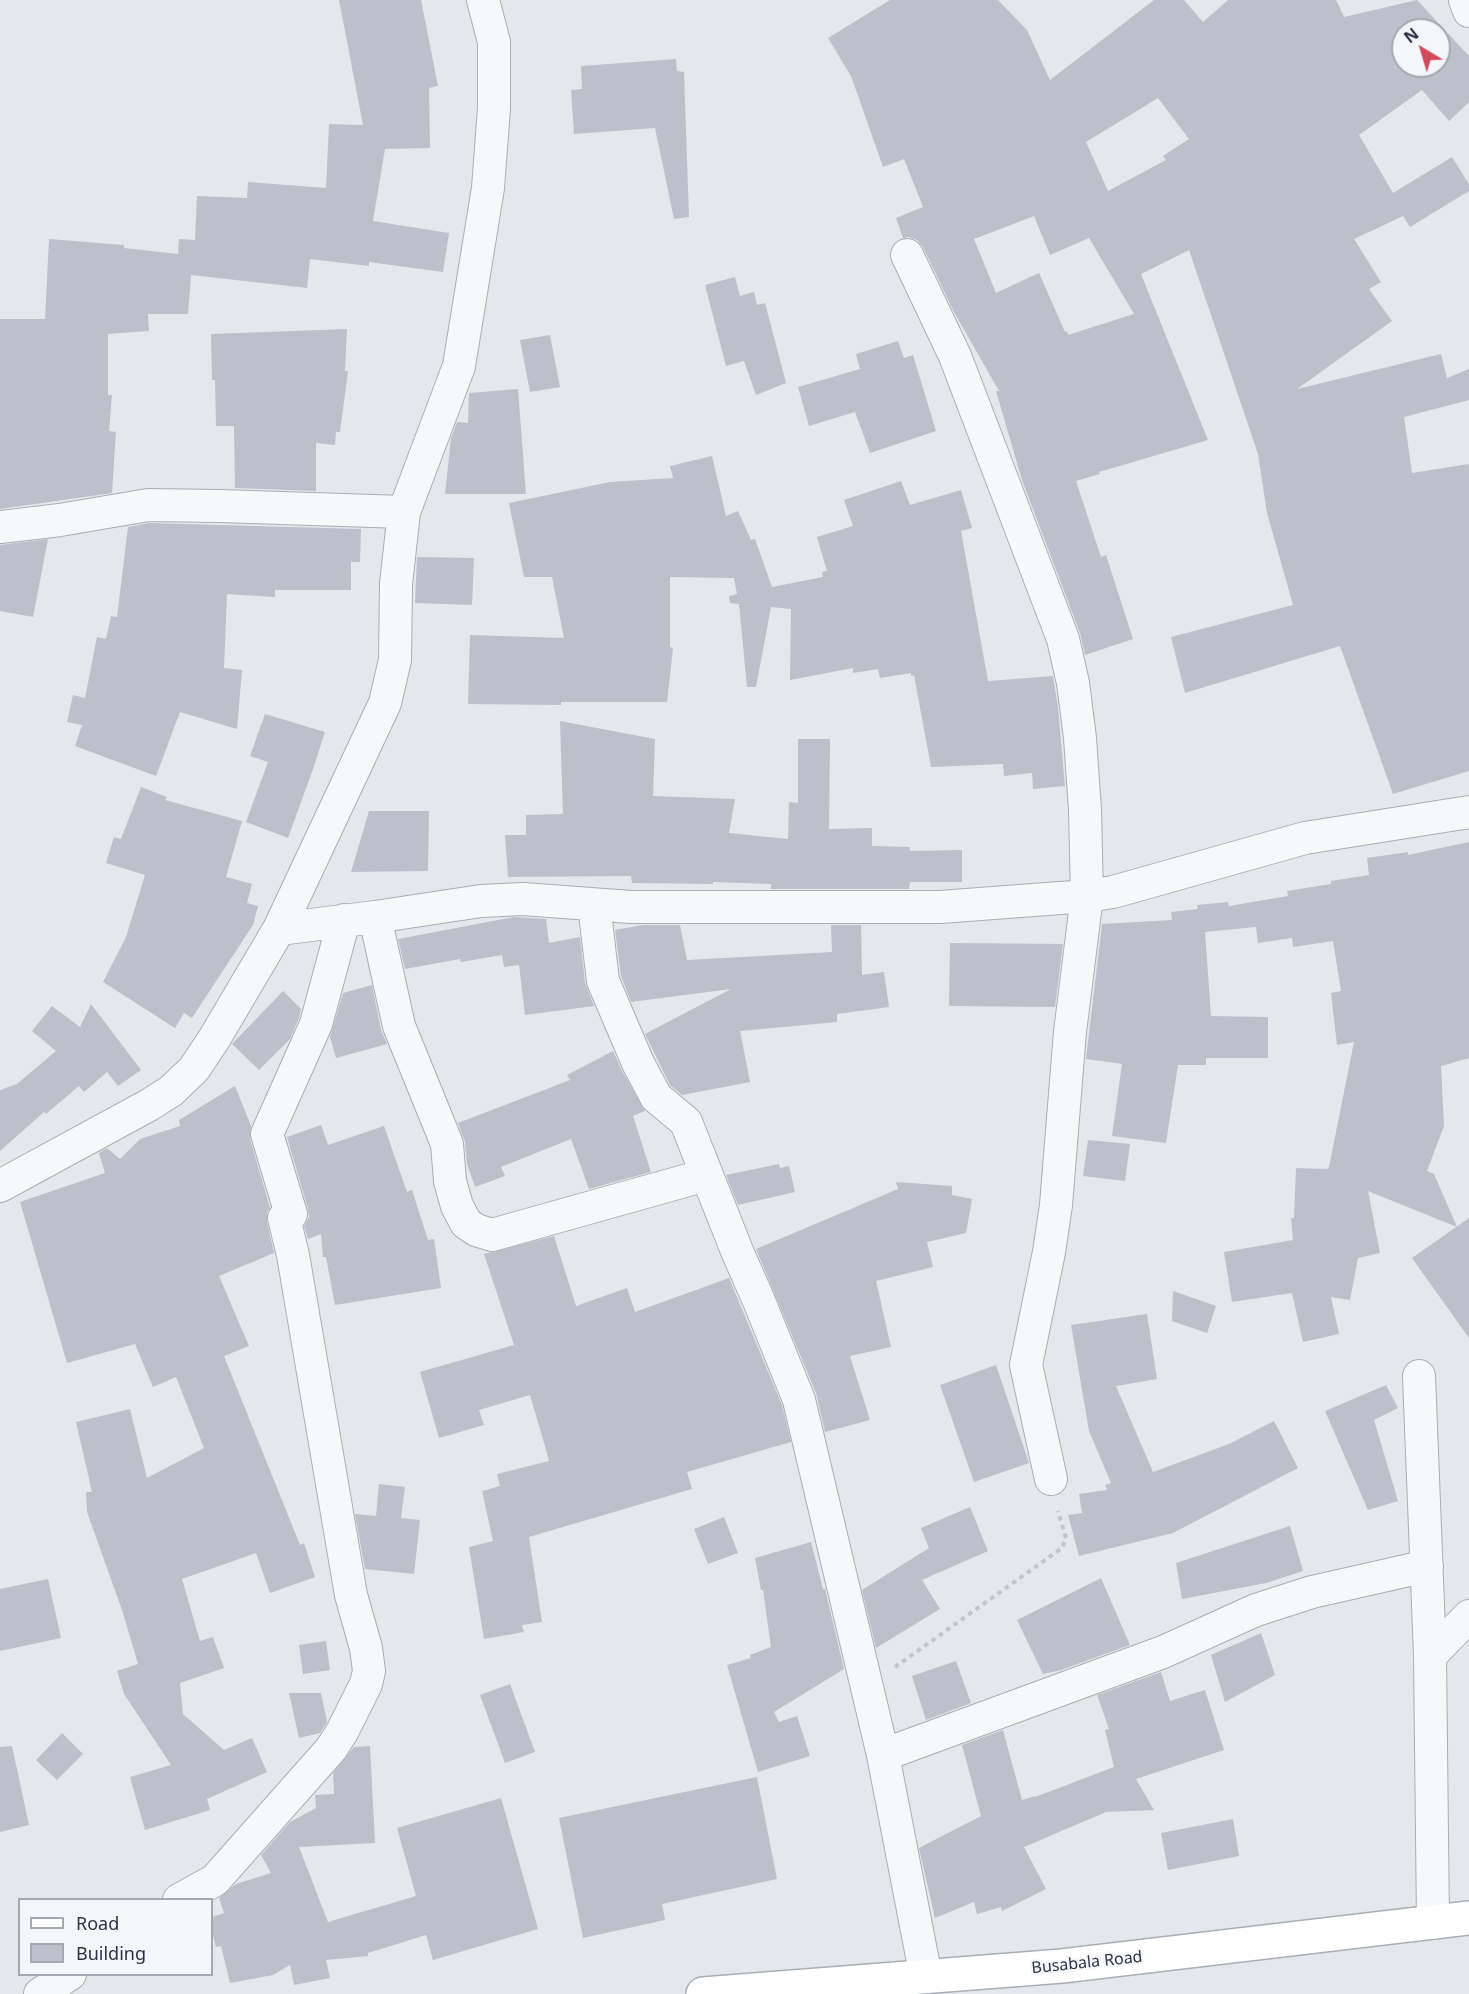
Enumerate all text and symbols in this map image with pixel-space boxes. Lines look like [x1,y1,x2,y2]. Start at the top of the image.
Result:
north arrow [1391,18,1451,78]
text: N [1399,23,1423,48]
legend [18,1898,213,1976]
text: Road [76,1911,119,1935]
text: Building [76,1941,146,1965]
street label: Busabala Road [1031,1948,1143,1978]

